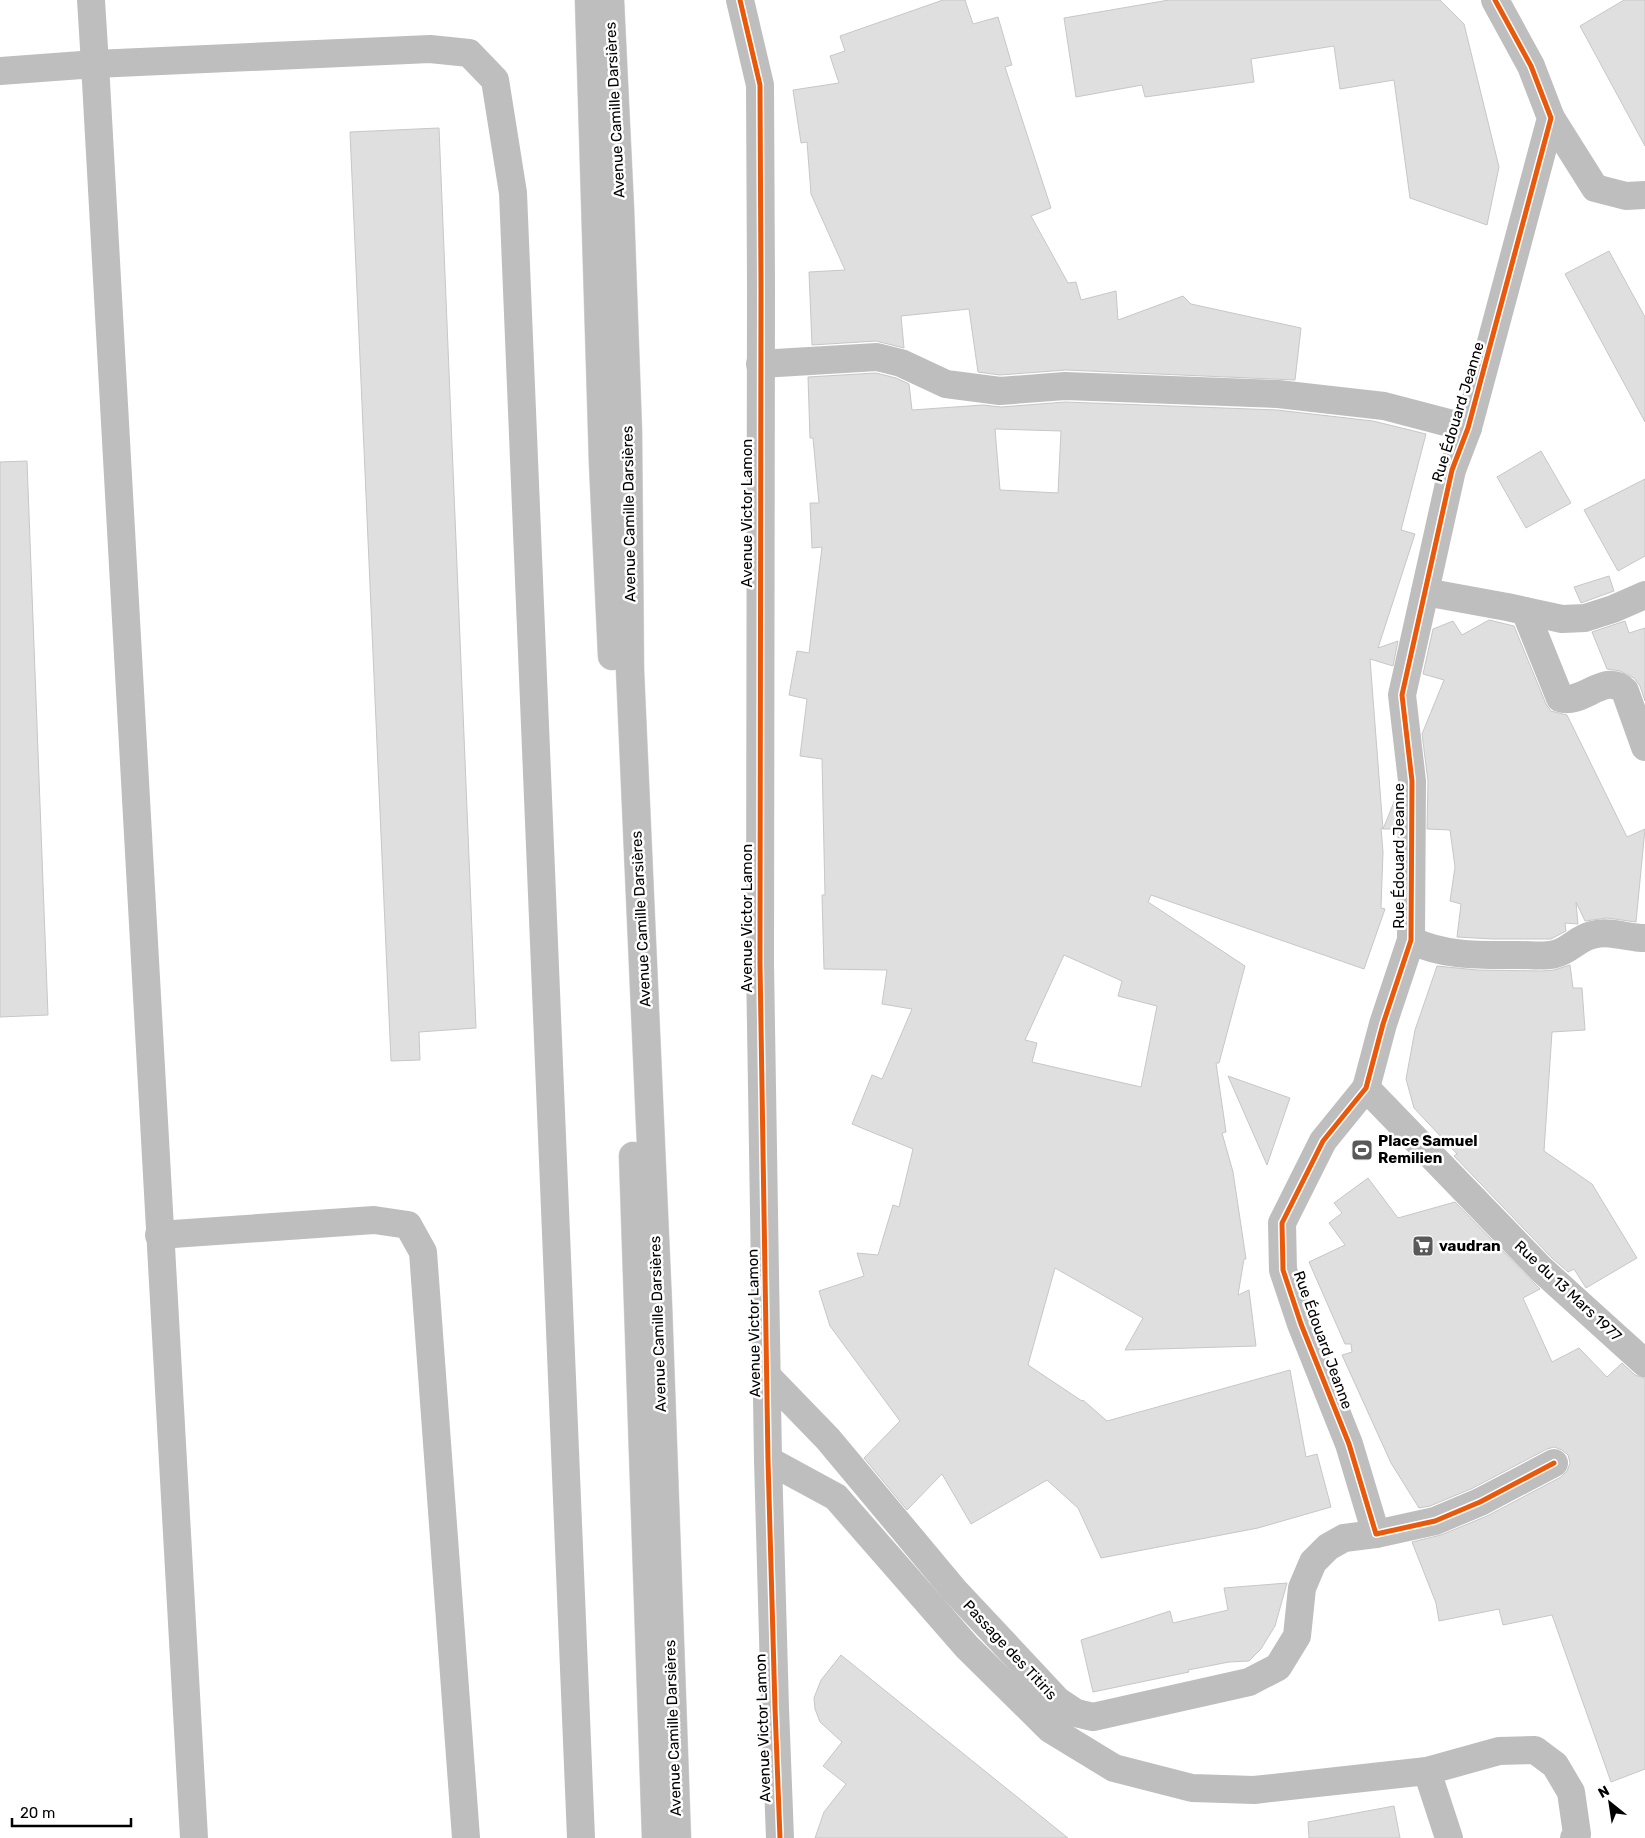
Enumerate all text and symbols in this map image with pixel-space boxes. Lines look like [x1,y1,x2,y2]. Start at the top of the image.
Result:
street label: Avenue Camille Darsières [601,21,629,199]
street label: Rue Édouard Jeanne [1428,340,1488,484]
street label: Avenue Camille Darsières [618,425,640,602]
street label: Avenue Victor Lamon [738,439,756,587]
street label: Rue Édouard Jeanne [1390,783,1408,929]
street label: Avenue Camille Darsières [627,830,655,1008]
street label: Avenue Victor Lamon [738,844,756,992]
place label: Place Samuel Remilien [1378,1132,1478,1167]
sports icon: Place Samuel Remilien [1350,1138,1374,1162]
supermarket icon: vaudran [1411,1234,1435,1258]
street label: Avenue Camille Darsières [646,1235,670,1412]
place label: vaudran [1439,1237,1501,1255]
street label: Rue du 13 Mars 1977 [1511,1237,1625,1345]
street label: Avenue Victor Lamon [744,1248,764,1398]
street label: Rue Édouard Jeanne [1290,1268,1356,1412]
street label: Passage des Titiris [959,1597,1061,1704]
street label: Avenue Camille Darsières [661,1639,685,1816]
street label: Avenue Victor Lamon [751,1653,775,1803]
north arrow [1585,1778,1635,1828]
text: N [1595,1782,1612,1802]
scale bar [12,1796,131,1828]
text: 20 m [20,1804,55,1822]

